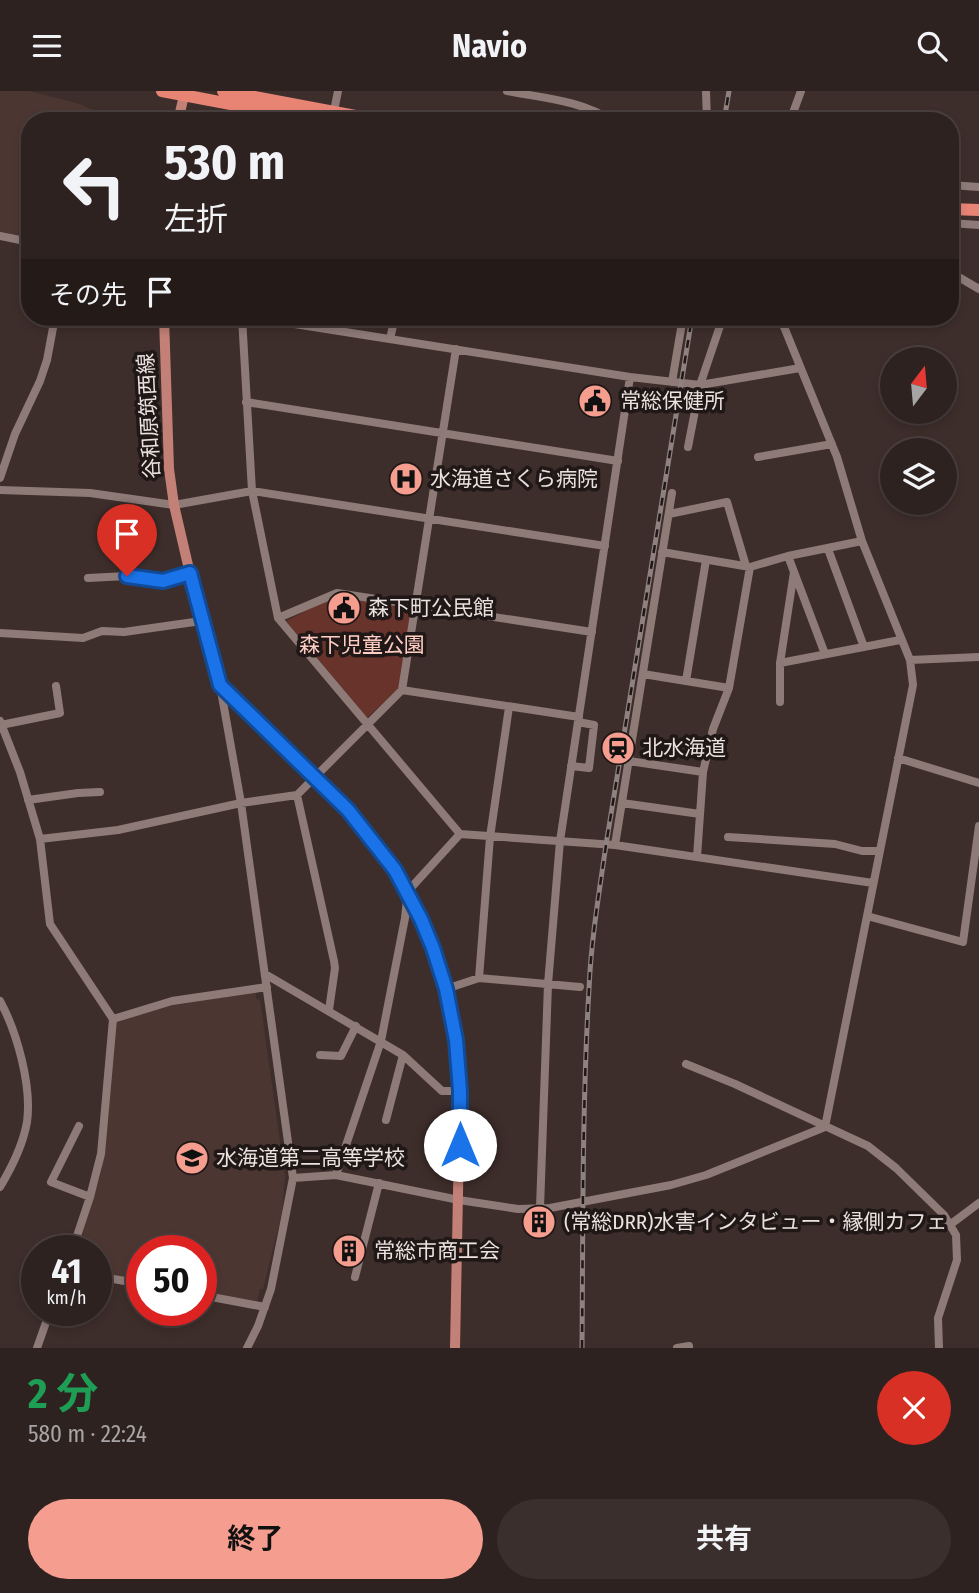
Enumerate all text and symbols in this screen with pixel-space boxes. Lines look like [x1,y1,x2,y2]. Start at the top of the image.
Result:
icon: menu [28,27,66,65]
text: Navio [452,27,527,65]
icon: search [913,27,951,65]
text: 530 m [164,133,285,192]
icon: left [49,140,140,231]
text: 左折 [164,200,228,238]
icon: arrive [141,273,179,311]
text: その先 [49,280,127,311]
north arrow [880,347,957,423]
map controls [880,347,957,515]
street label: 谷和原筑西線 [133,352,165,480]
public building icon: 常総保健所 [576,382,614,420]
place label: 常総保健所 [620,388,725,414]
button: layers [880,438,957,515]
hospital icon: 水海道さくら病院 [387,460,425,498]
place label: 水海道さくら病院 [430,466,598,492]
pin [97,504,157,576]
icon: arrive [108,515,146,553]
public building icon: 森下町公民館 [325,589,363,627]
place label: 森下町公民館 [368,595,494,621]
park label: 森下児童公園 [299,632,425,658]
station icon: 北水海道 [599,729,637,767]
place label: 北水海道 [642,735,726,761]
position arrow [423,1108,497,1182]
school or university icon: 水海道第二高等学校 [173,1139,211,1177]
place label: 水海道第二高等学校 [216,1145,405,1171]
building icon: (常総DRR)水害インタビュー・縁側カフェ [520,1203,558,1241]
place label: (常総DRR)水害インタビュー・縁側カフェ [564,1209,947,1235]
building icon: 常総市商工会 [330,1232,368,1270]
speed limit sign: 50 [126,1235,217,1326]
place label: 常総市商工会 [374,1238,500,1264]
text: 41 [51,1250,82,1292]
text: km/h [46,1287,87,1309]
text: 2 分 [28,1369,98,1419]
button: close [877,1371,951,1445]
text: 580 m · 22:24 [28,1420,147,1448]
button: 終了 [28,1499,483,1579]
button: 共有 [497,1499,951,1579]

